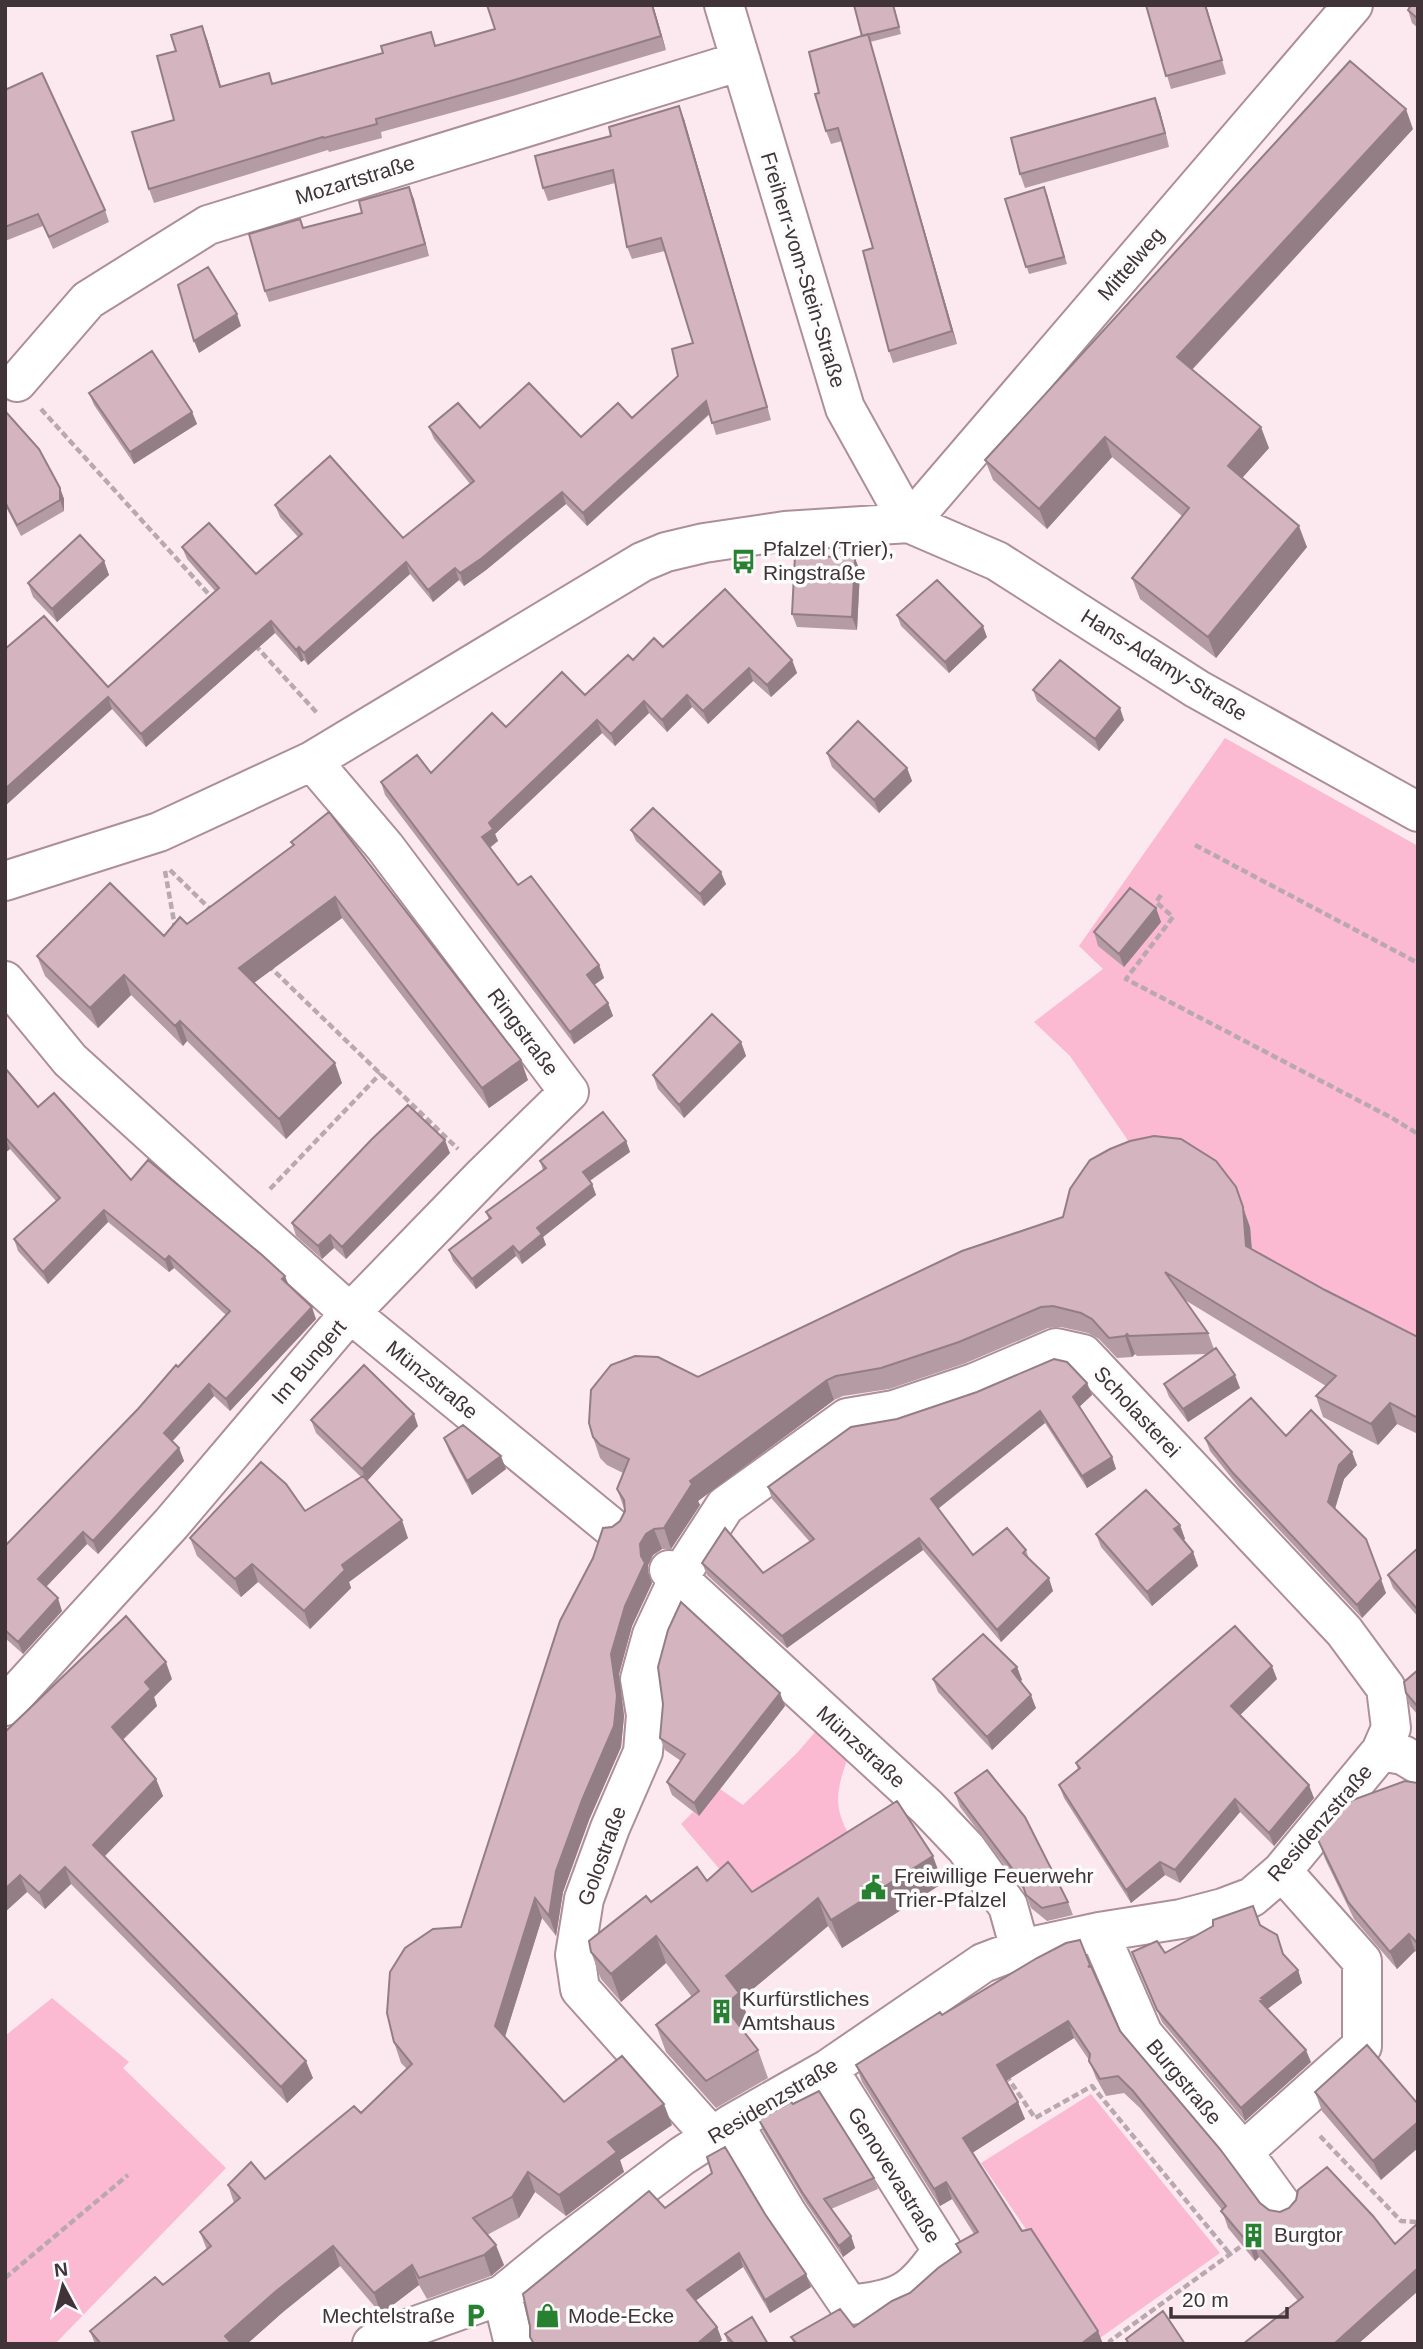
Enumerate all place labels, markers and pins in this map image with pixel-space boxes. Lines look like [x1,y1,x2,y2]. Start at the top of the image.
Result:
place label: Pfalzel (Trier), Ringstraße [763,537,894,584]
bus stop icon: Pfalzel (Trier), Ringstraße [729,547,757,575]
place label: Freiwillige Feuerwehr Trier-Pfalzel [894,1864,1094,1911]
public building icon: Freiwillige Feuerwehr Trier-Pfalzel [860,1874,888,1902]
place label: Kurfürstliches Amtshaus [742,1987,869,2034]
building icon: Kurfürstliches Amtshaus [708,1997,736,2025]
building icon: Burgtor [1240,2221,1268,2249]
place label: Burgtor [1274,2223,1343,2246]
parking icon: Mechtelstraße [461,2302,489,2330]
shop icon: Mode-Ecke [534,2302,562,2330]
place label: Mechtelstraße [322,2304,455,2327]
place label: Mode-Ecke [568,2304,674,2327]

